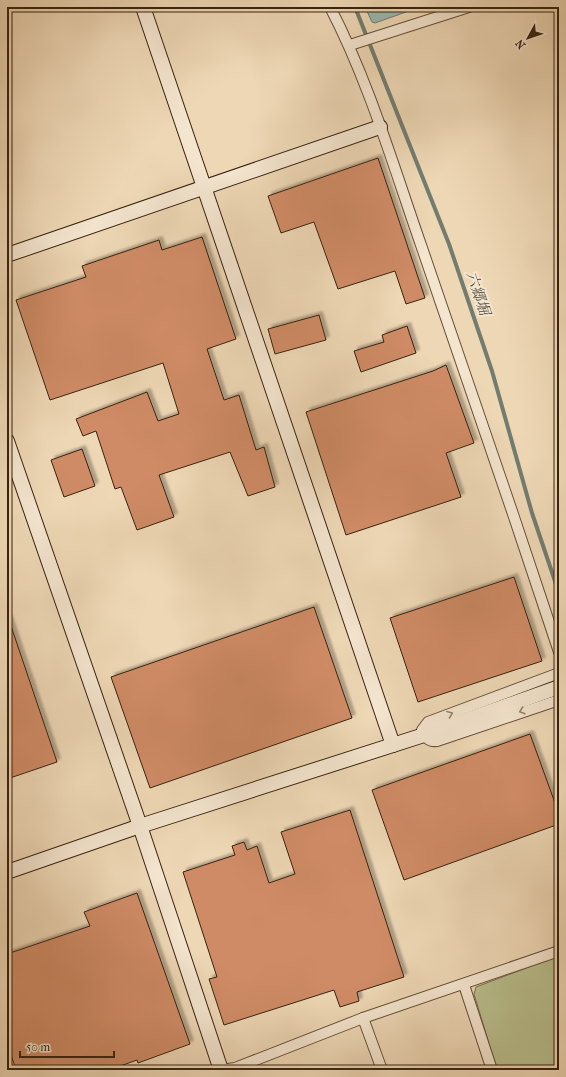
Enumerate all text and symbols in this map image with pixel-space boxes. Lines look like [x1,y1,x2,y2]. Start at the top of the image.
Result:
north arrow [508,18,548,58]
text: N [513,36,528,51]
water label: 六郷堀 [462,269,495,320]
one-way arrow [518,707,525,715]
one-way arrow [447,710,454,718]
scale bar [20,1033,114,1059]
text: 50 m [26,1040,50,1054]

